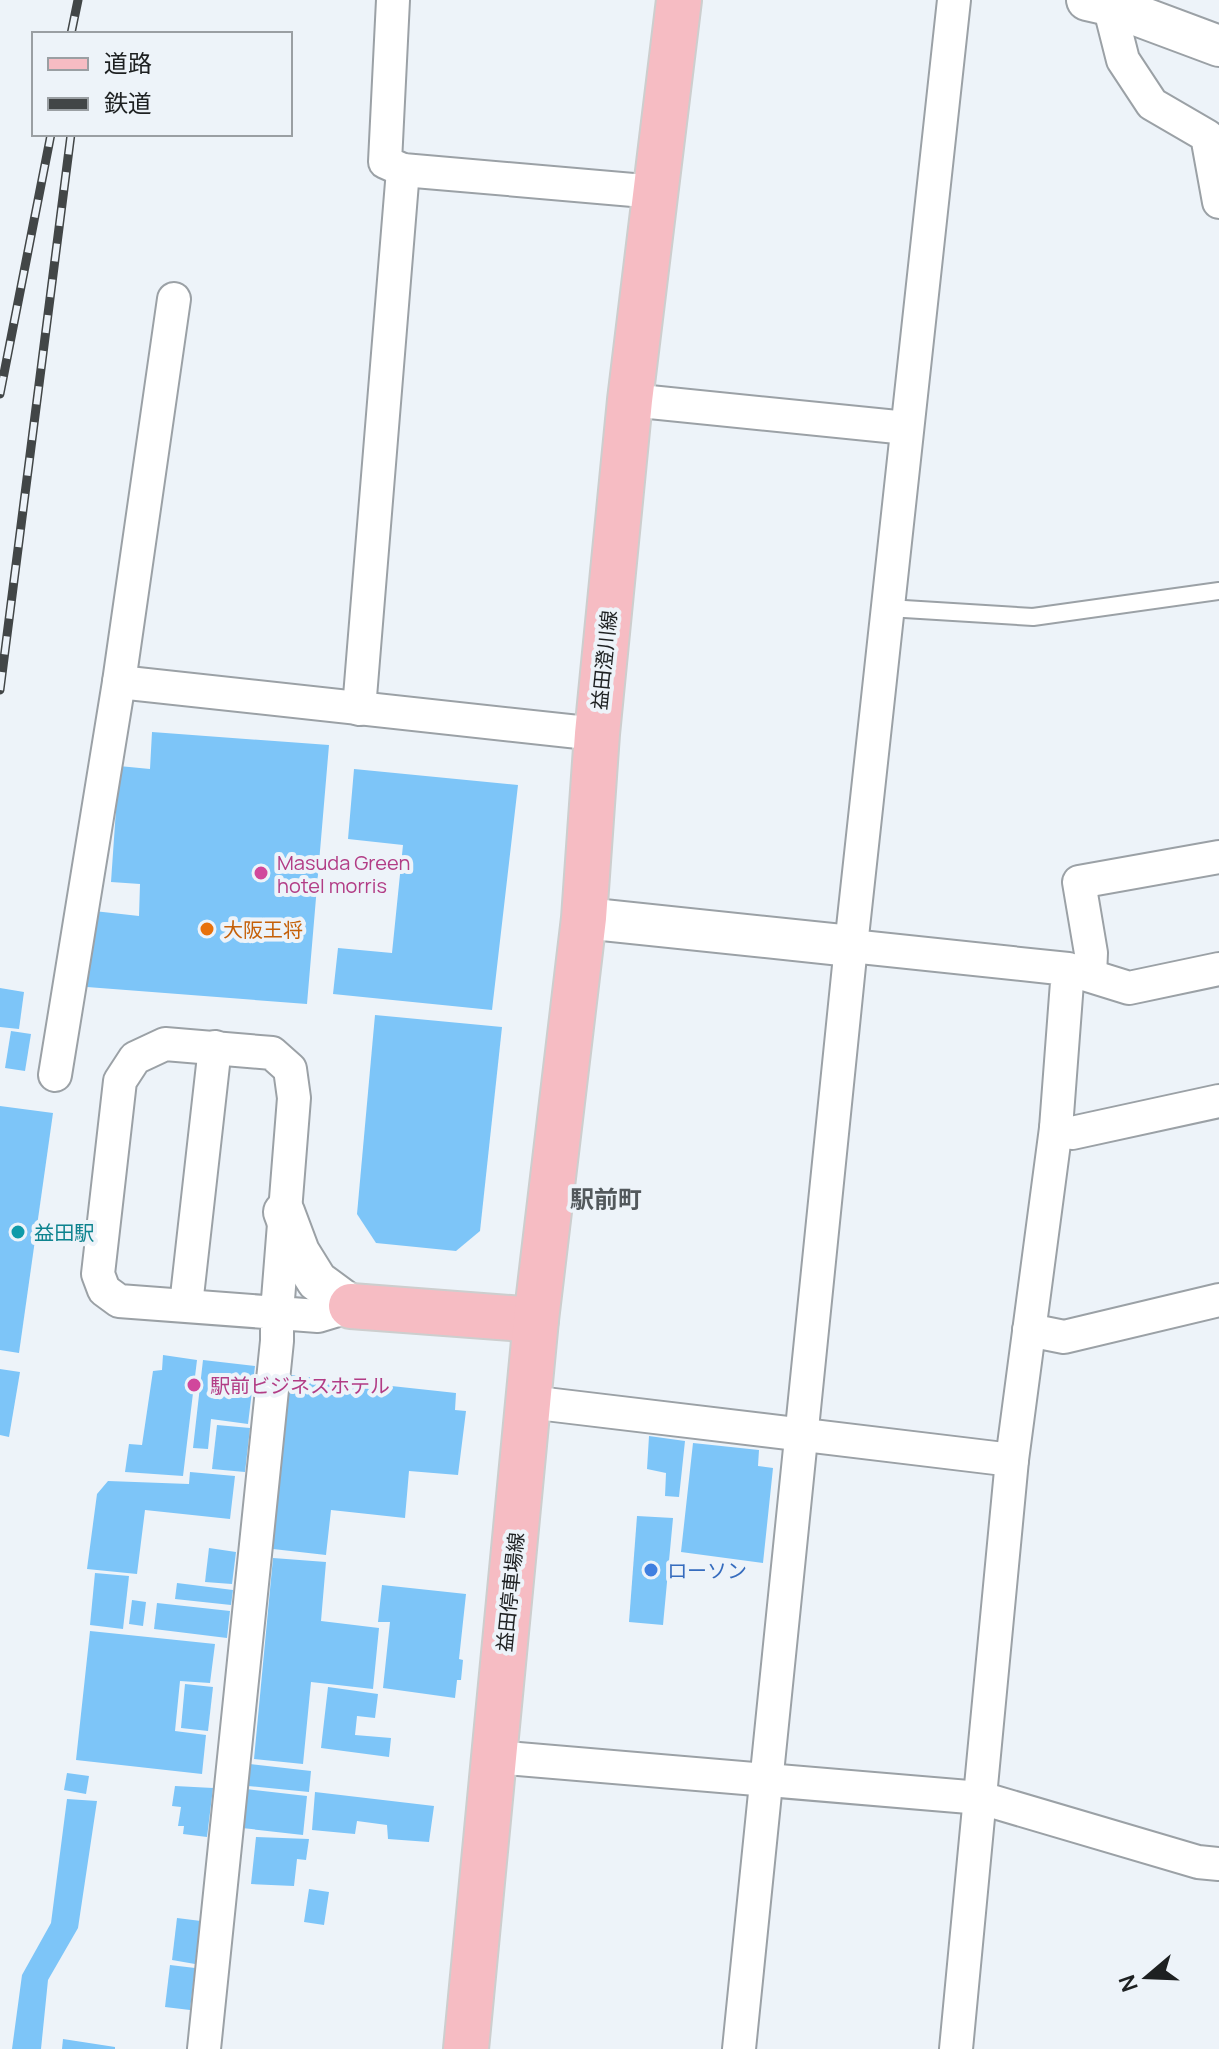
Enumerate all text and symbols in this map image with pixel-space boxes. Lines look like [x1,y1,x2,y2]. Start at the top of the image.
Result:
legend [32,32,292,136]
text: 道路 [104,46,152,79]
text: 鉄道 [104,86,152,119]
street label: 益田澄川線 [585,609,623,711]
place label: Masuda Green hotel morris [277,849,410,899]
marker: Masuda Green hotel morris [252,864,270,882]
place label: 大阪王将 [223,916,303,943]
marker: 大阪王将 [198,920,216,938]
district label: 駅前町 [570,1182,642,1215]
place label: 益田駅 [34,1219,94,1246]
marker: 益田駅 [9,1223,27,1241]
place label: 駅前ビジネスホテル [210,1372,390,1399]
marker: 駅前ビジネスホテル [185,1376,203,1394]
street label: 益田停車場線 [490,1531,530,1653]
place label: ローソン [667,1557,747,1584]
marker: ローソン [642,1561,660,1579]
north arrow [1107,1937,1187,2017]
text: N [1111,1971,1145,1996]

